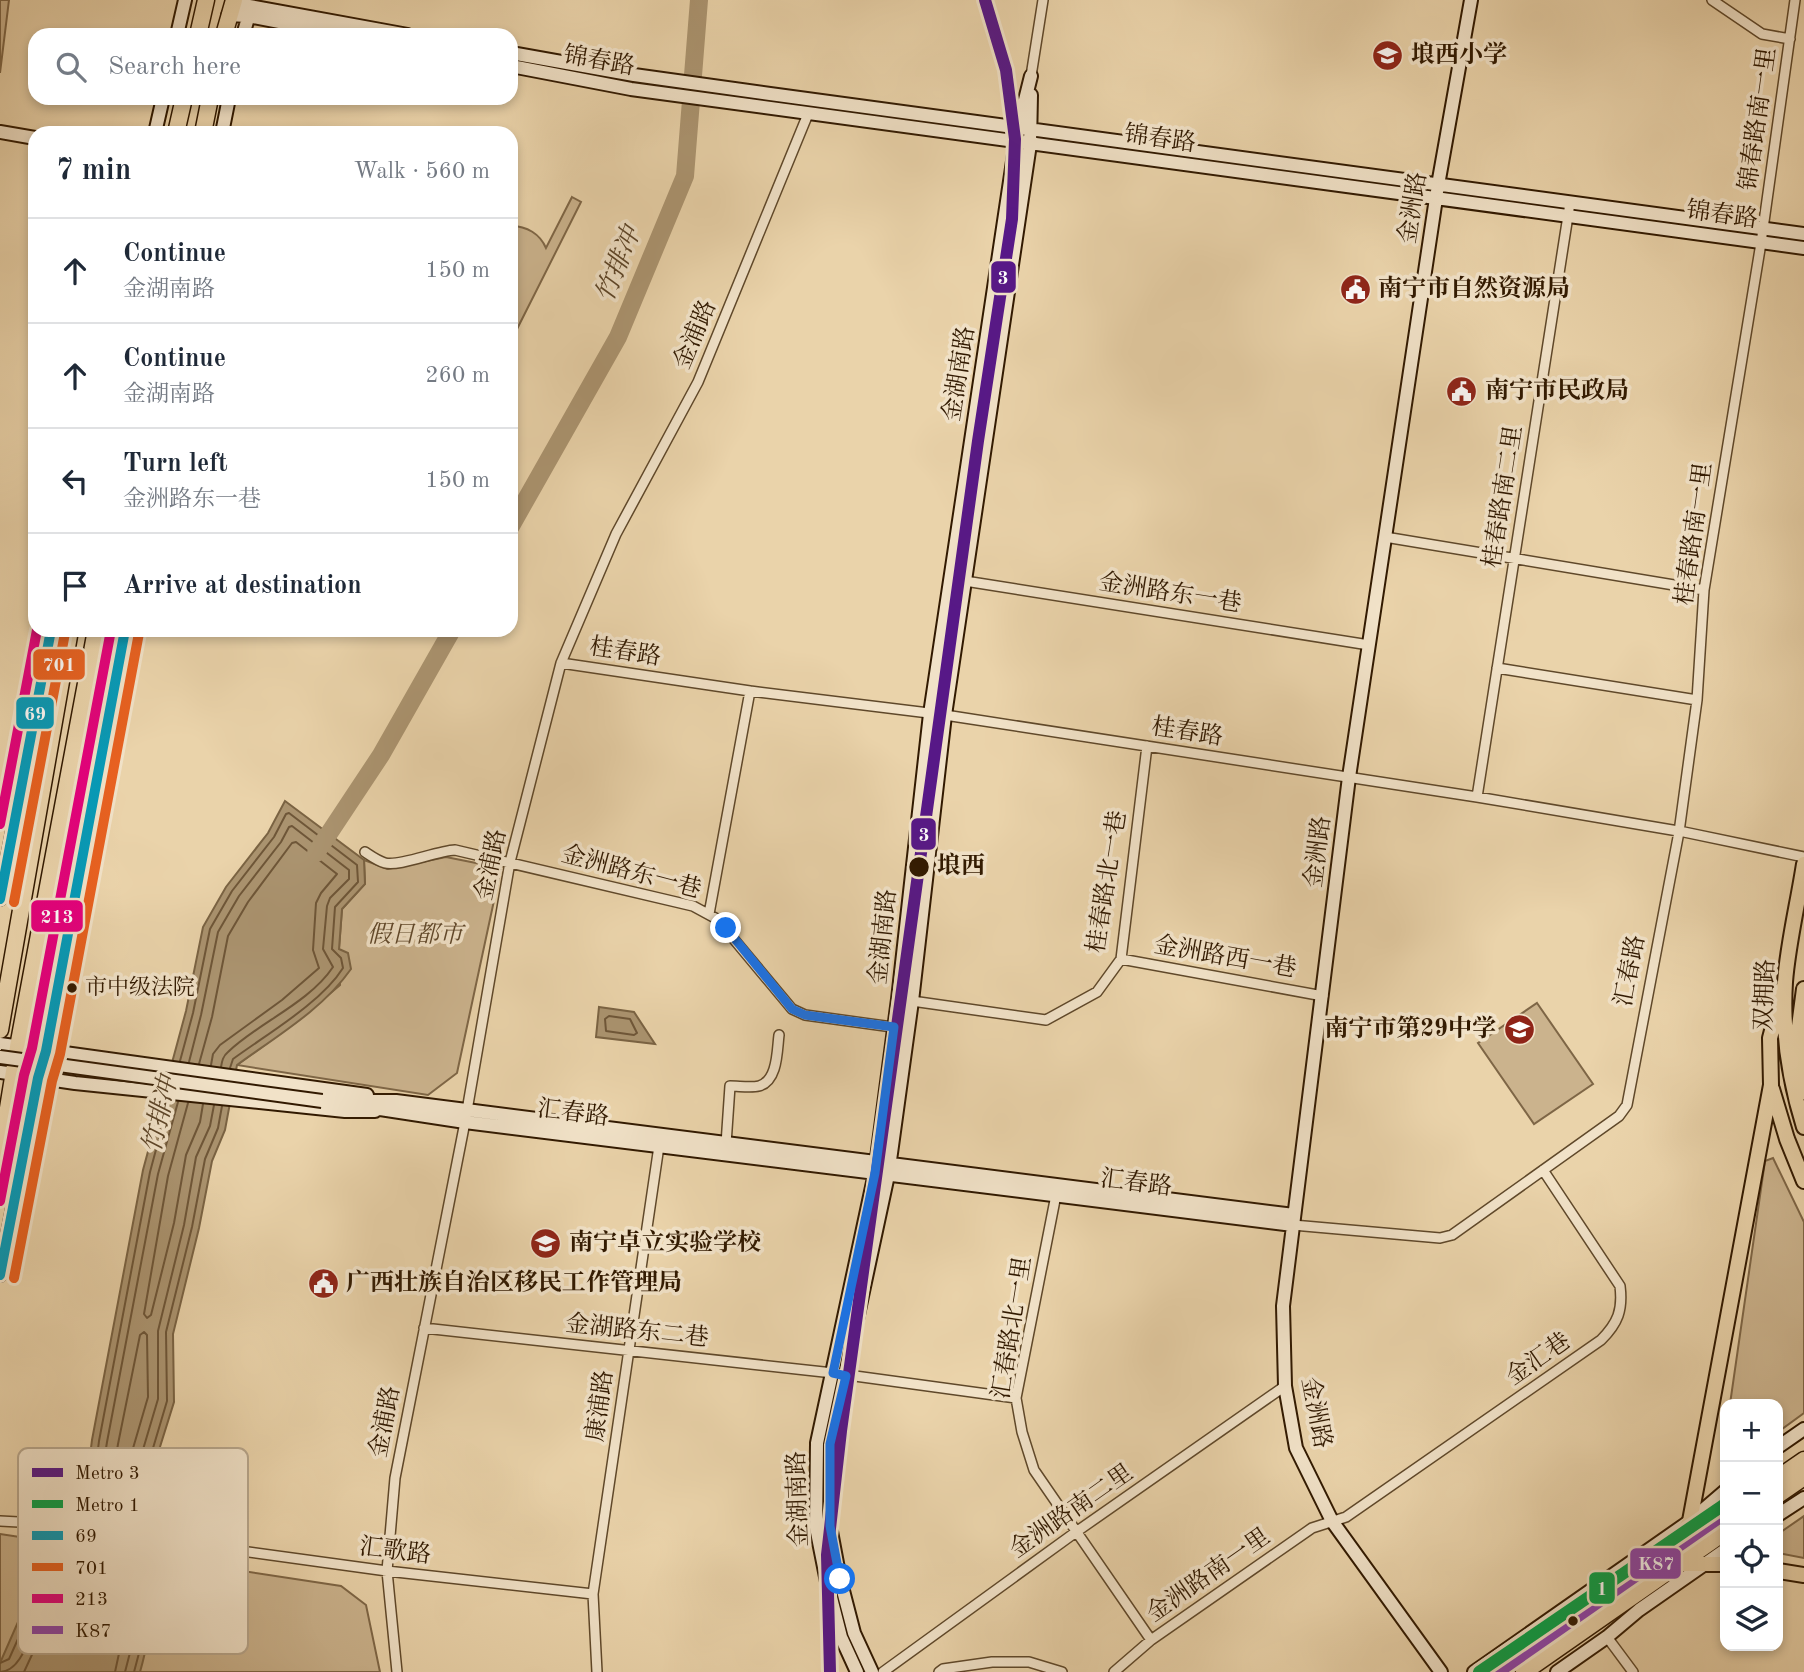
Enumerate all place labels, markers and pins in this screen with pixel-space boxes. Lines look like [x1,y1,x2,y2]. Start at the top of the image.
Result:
school or university icon: 埌西小学 [1371,39,1405,73]
place label: 埌西小学 [1411,41,1507,68]
public building icon: 南宁市自然资源局 [1338,273,1372,307]
place label: 南宁市自然资源局 [1378,275,1570,302]
public building icon: 南宁市民政局 [1445,375,1479,409]
place label: 南宁市民政局 [1485,377,1629,404]
place label: 埌西 [937,852,985,879]
marker: 埌西 [907,855,931,879]
place label: 市中级法院 [85,975,195,999]
marker: 市中级法院 [65,981,79,995]
school or university icon: 南宁市第29中学 [1502,1013,1536,1047]
place label: 南宁市第29中学 [1324,1015,1496,1042]
school or university icon: 南宁卓立实验学校 [529,1227,563,1261]
place label: 南宁卓立实验学校 [569,1229,761,1256]
public building icon: 广西壮族自治区移民工作管理局 [306,1267,340,1301]
place label: 广西壮族自治区移民工作管理局 [346,1269,682,1296]
unlabelled marker [1566,1614,1580,1628]

